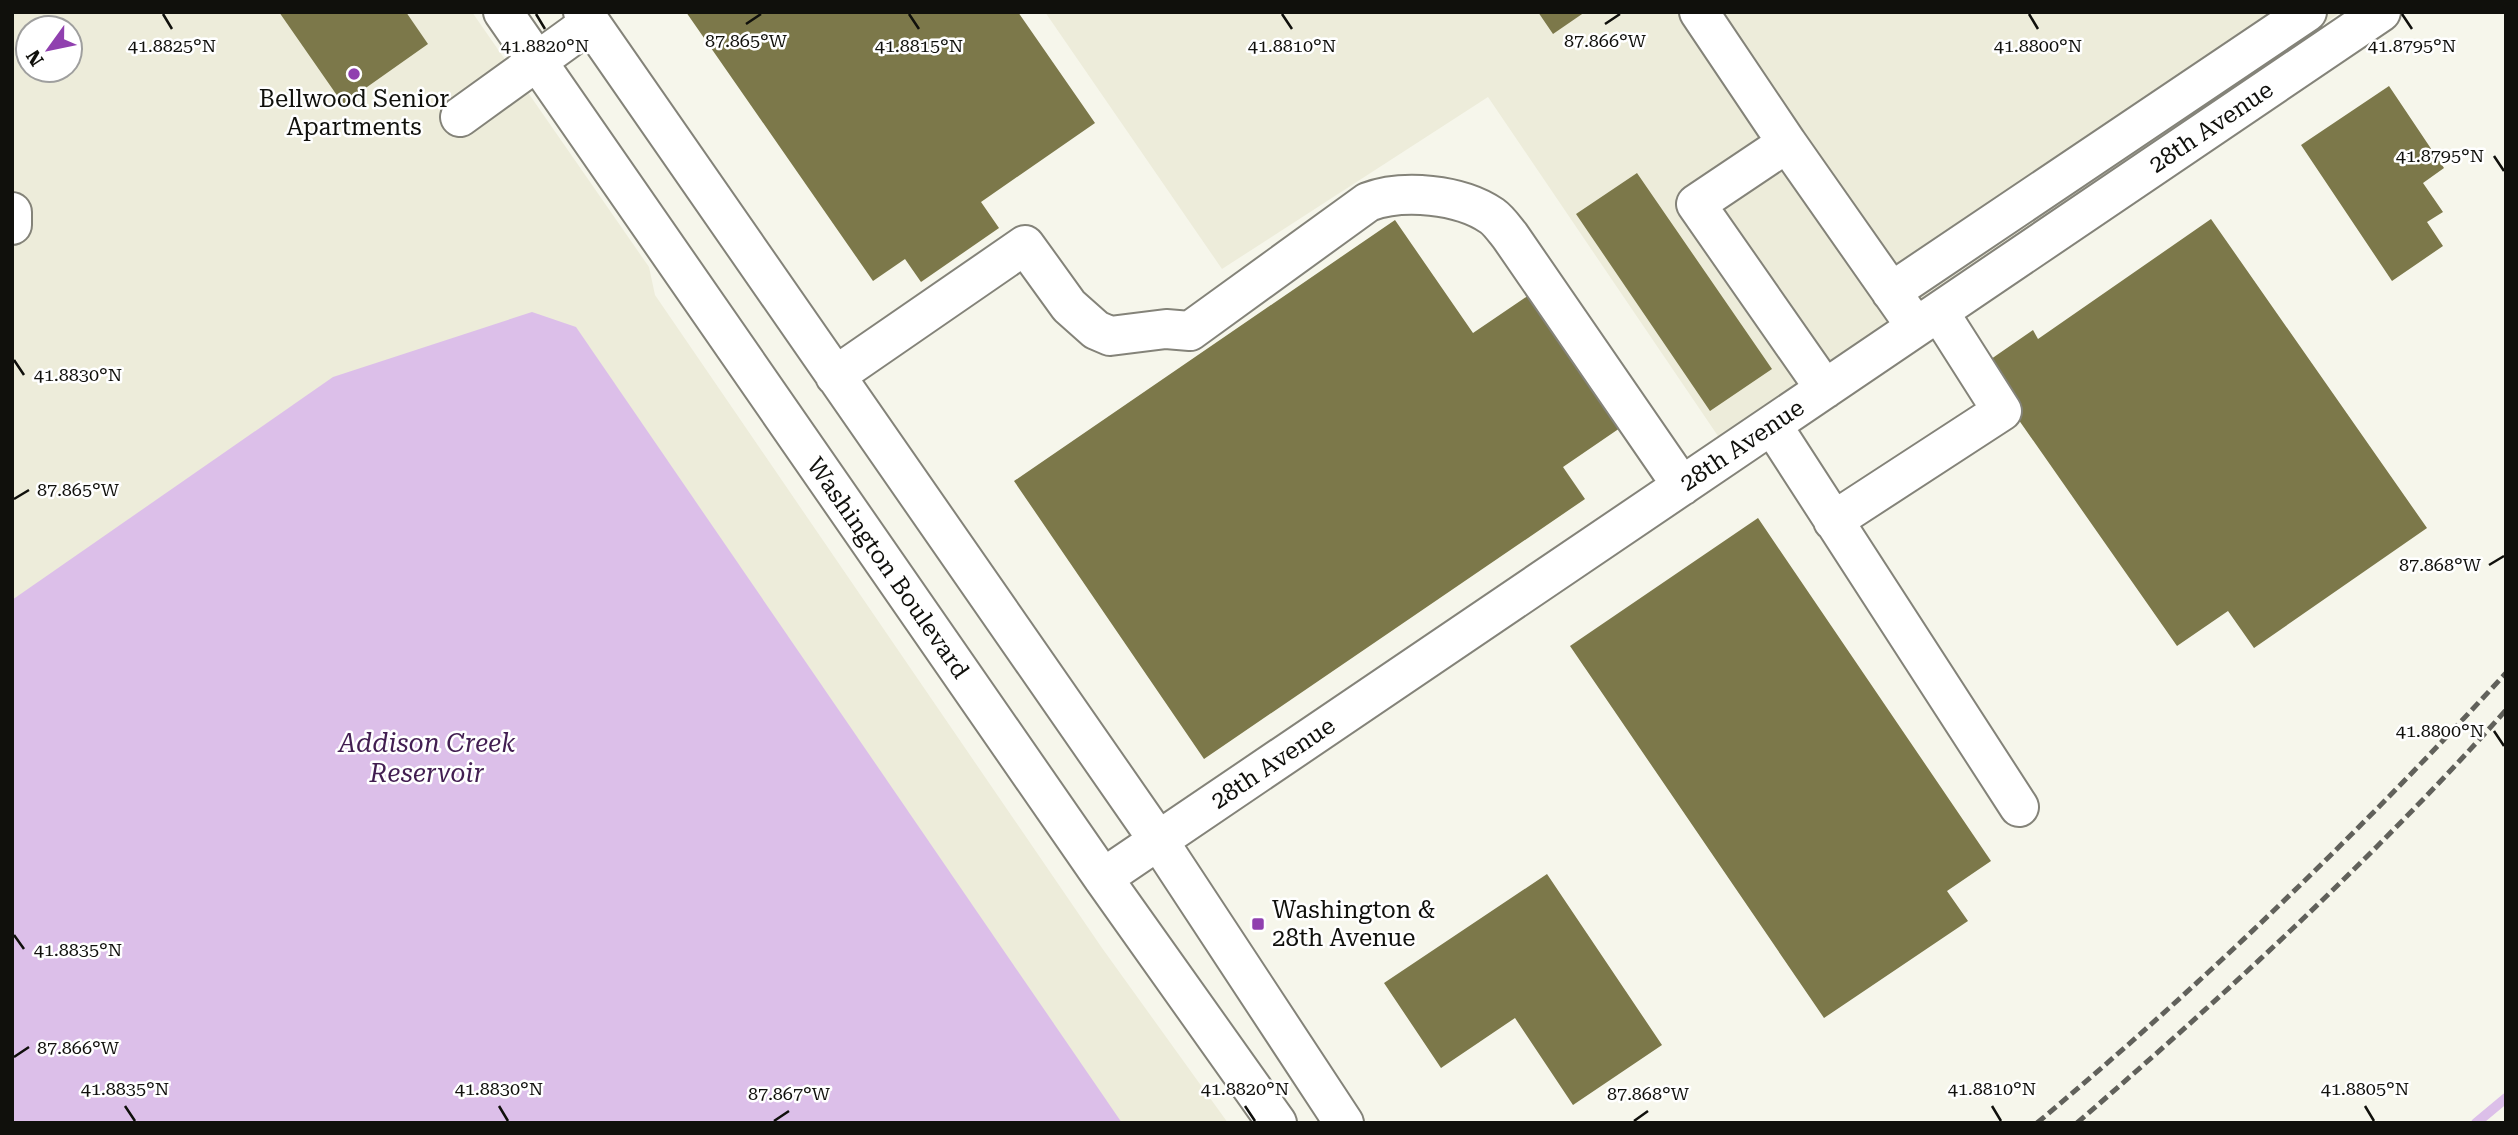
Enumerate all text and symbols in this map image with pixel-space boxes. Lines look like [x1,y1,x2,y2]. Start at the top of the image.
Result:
north arrow [14,14,84,84]
text: 87.865°W [705,30,788,51]
text: 87.866°W [1564,30,1647,51]
text: 41.8825°N [128,35,216,56]
text: 41.8820°N [501,35,589,56]
text: 41.8815°N [875,35,963,56]
text: 41.8810°N [1248,35,1336,56]
text: 41.8800°N [1994,35,2082,56]
text: 41.8795°N [2368,35,2456,56]
text: N [21,45,49,70]
marker: Bellwood Senior Apartments [346,66,362,82]
street label: 28th Avenue [2144,75,2278,179]
place label: Bellwood Senior Apartments [259,85,449,141]
text: 41.8795°N [2396,145,2484,166]
text: 41.8830°N [34,364,122,385]
street label: 28th Avenue [1675,393,1809,497]
street label: Washington Boulevard [801,452,975,684]
text: 87.865°W [37,479,120,500]
text: 87.868°W [2399,554,2482,575]
street label: 28th Avenue [1206,711,1340,815]
text: 41.8800°N [2396,720,2484,741]
water label: Addison Creek Reservoir [337,728,516,788]
place label: Washington & 28th Avenue [1272,896,1435,952]
marker: Washington & 28th Avenue [1250,916,1266,932]
text: 41.8835°N [34,939,122,960]
text: 87.866°W [37,1037,120,1058]
text: 41.8835°N [81,1078,169,1099]
text: 41.8830°N [455,1078,543,1099]
text: 41.8820°N [1201,1078,1289,1099]
text: 41.8810°N [1948,1078,2036,1099]
text: 41.8805°N [2321,1078,2409,1099]
text: 87.867°W [748,1083,831,1104]
text: 87.868°W [1607,1083,1690,1104]

